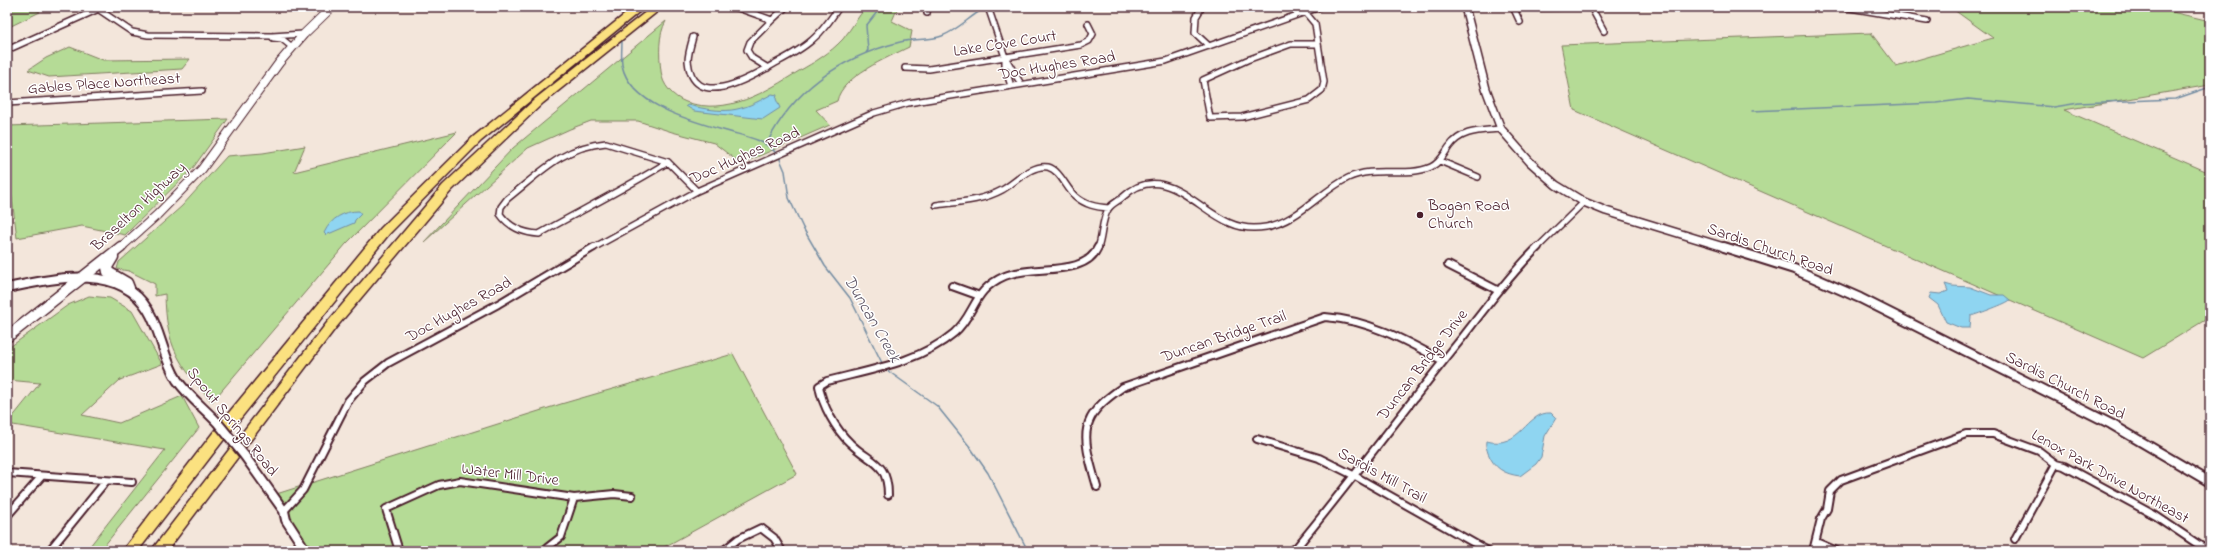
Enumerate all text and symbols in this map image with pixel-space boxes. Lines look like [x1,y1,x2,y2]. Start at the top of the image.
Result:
street label: Lake Cove Court [952,24,1059,64]
street label: Doc Hughes Road [996,45,1117,87]
street label: Gables Place Northeast [27,67,182,101]
street label: Doc Hughes Road [685,121,804,191]
street label: Braselton Highway [85,156,192,258]
place label: Bogan Road Church [1427,194,1510,236]
marker: Bogan Road Church [1415,210,1425,220]
street label: Sardis Church Road [1704,217,1836,283]
street label: Doc Hughes Road [401,271,516,350]
water label: Duncan Creek [837,271,908,369]
street label: Duncan Bridge Drive [1371,303,1475,427]
street label: Duncan Bridge Trail [1157,304,1290,370]
street label: Sardis Church Road [2001,345,2129,427]
street label: Spout Springs Road [180,362,284,482]
street label: Lenox Park Drive Northeast [2027,424,2194,531]
street label: Sardis Mill Trail [1333,442,1431,510]
street label: Water Mill Drive [460,457,561,493]

